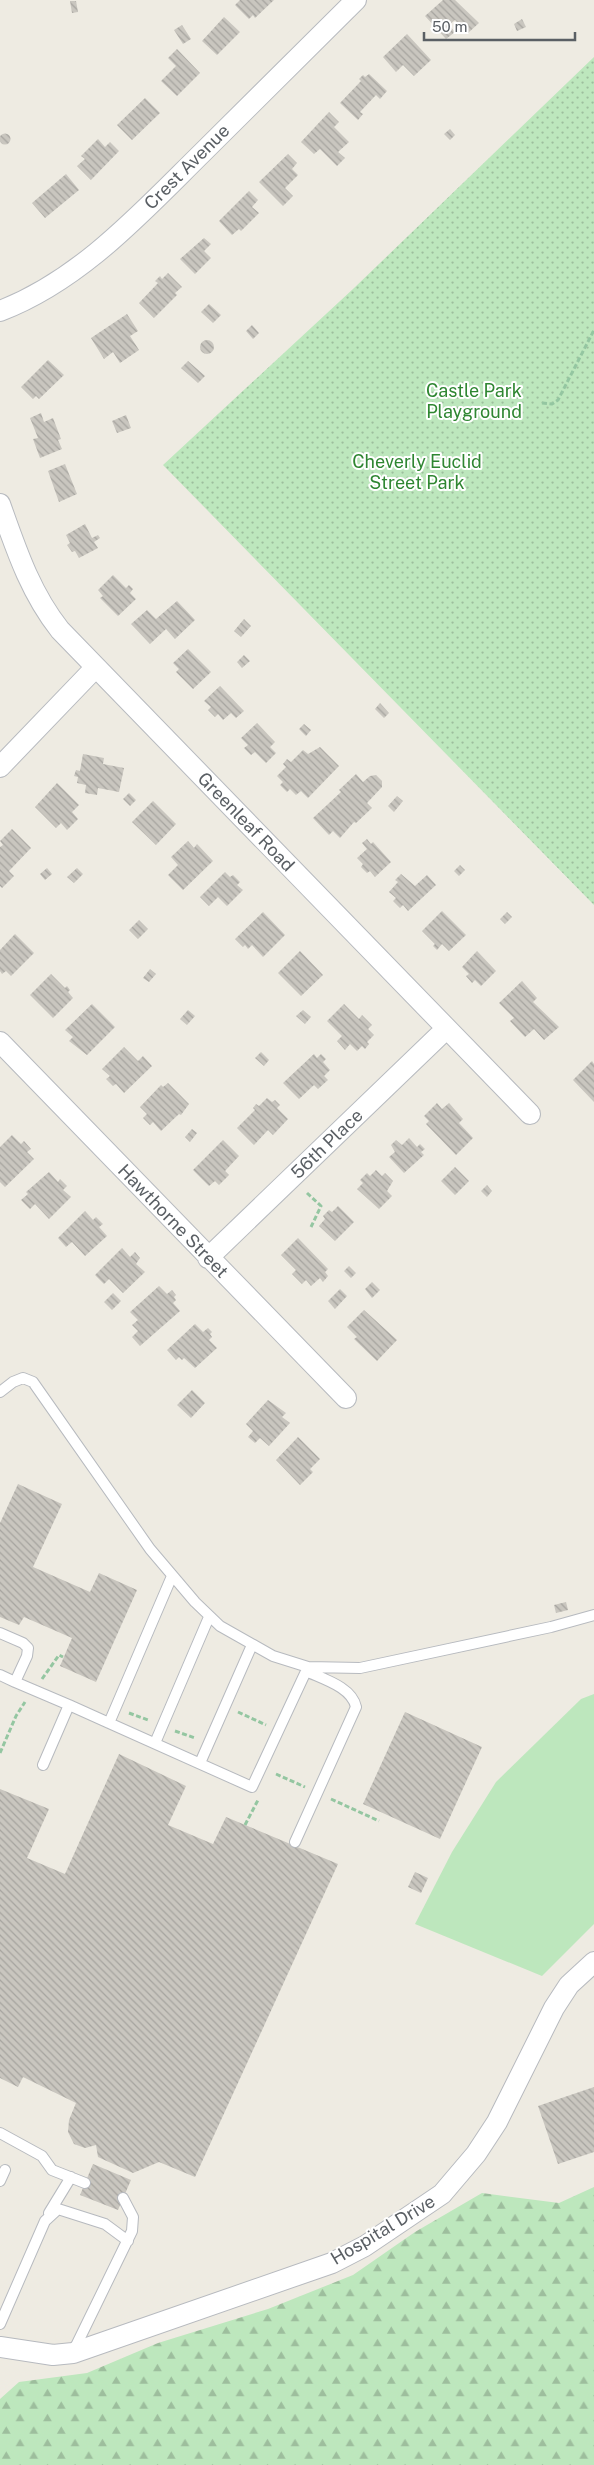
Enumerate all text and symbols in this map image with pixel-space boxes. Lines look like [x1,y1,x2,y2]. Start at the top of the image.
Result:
scale bar [424,10,575,42]
text: 50 m [432,18,467,35]
street label: Crest Avenue [140,120,234,214]
park label: Castle Park Playground [426,380,522,422]
park label: Cheverly Euclid Street Park [352,451,482,493]
street label: Greenleaf Road [194,768,299,876]
street label: 56th Place [287,1104,367,1183]
street label: Hawthorne Street [114,1160,233,1282]
street label: Hospital Drive [327,2190,439,2269]

